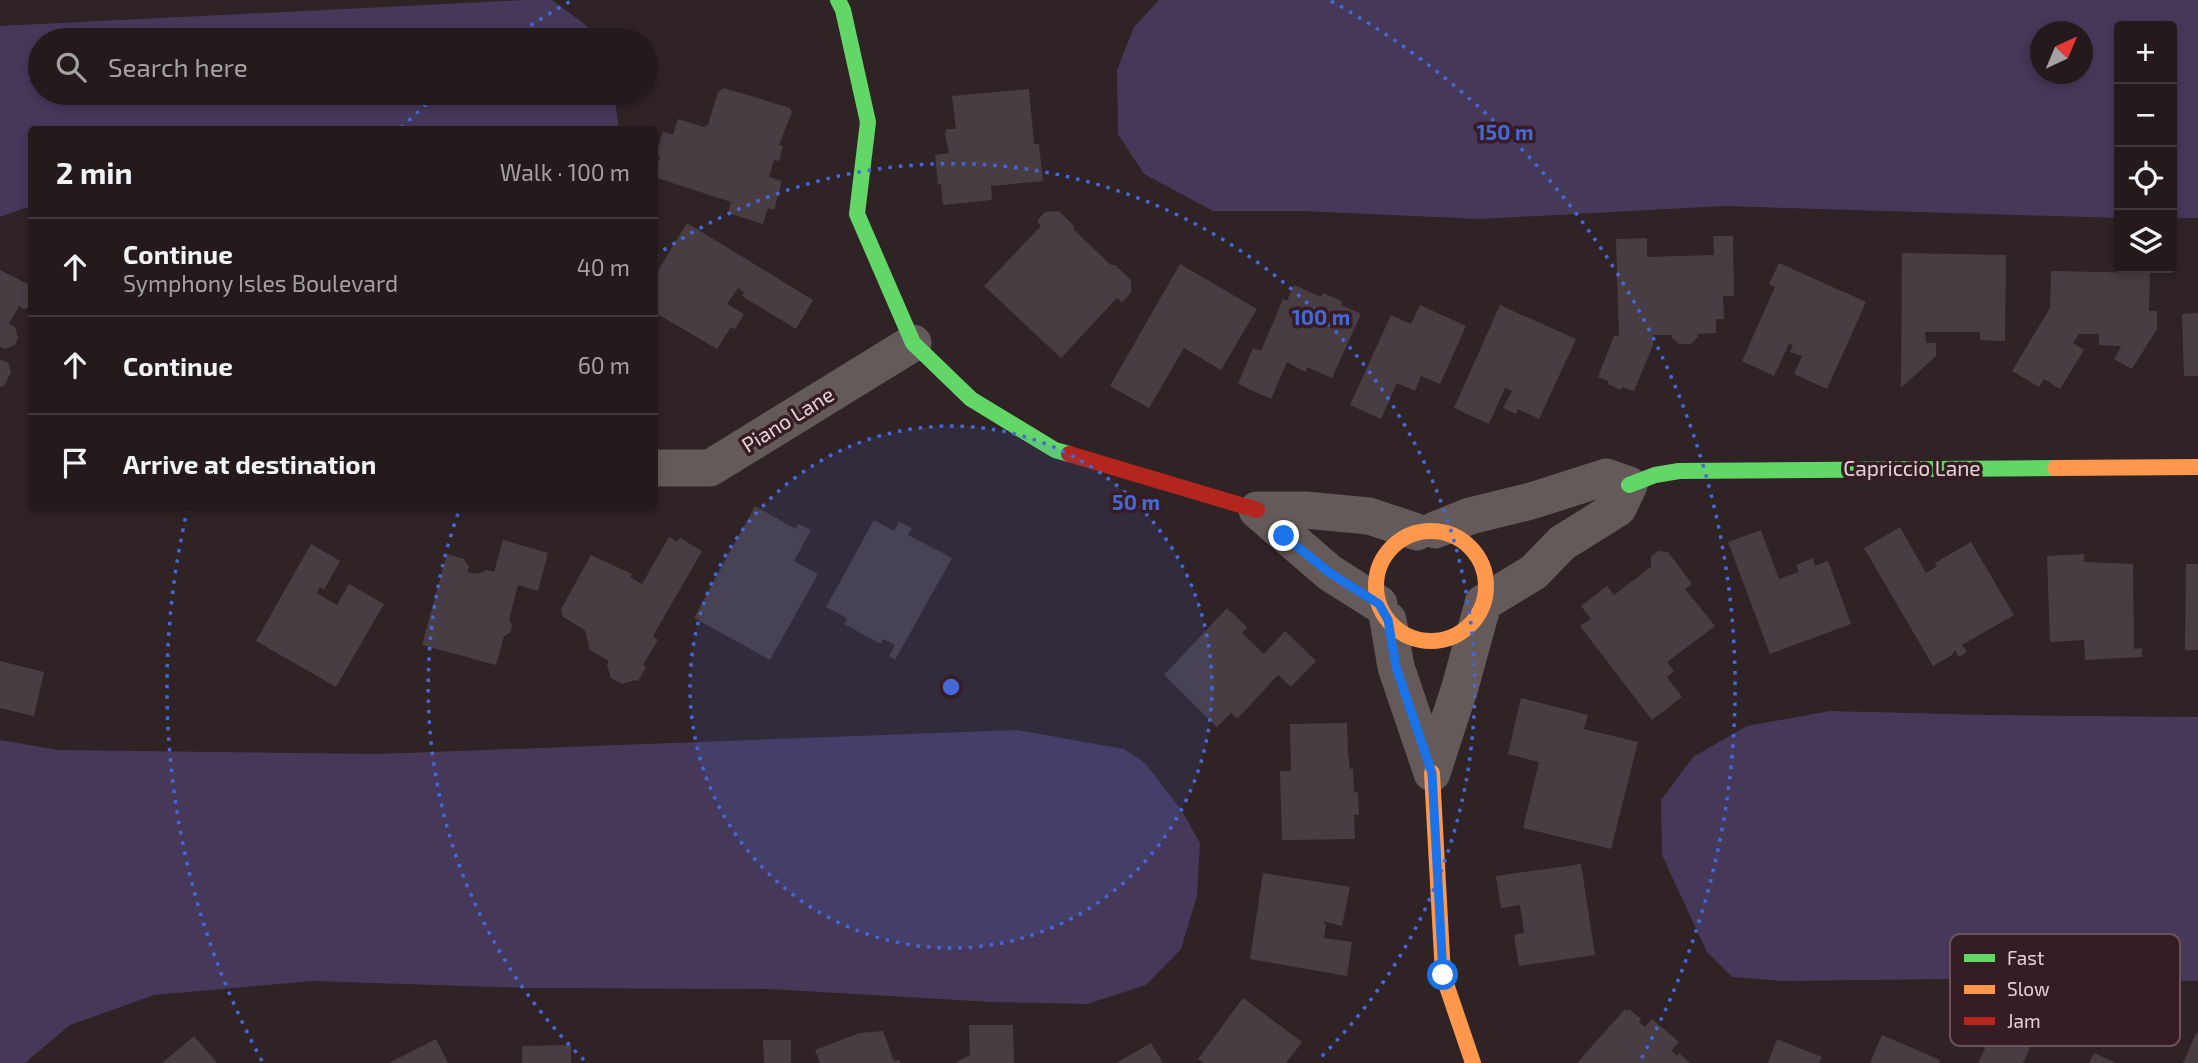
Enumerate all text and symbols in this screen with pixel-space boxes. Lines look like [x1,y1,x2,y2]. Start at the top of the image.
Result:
north arrow [2030,21,2093,84]
map controls [2114,21,2177,273]
button: + [2114,21,2177,84]
search box [28,28,658,105]
icon: search [52,48,90,86]
text: Search here [108,51,248,82]
button: − [2114,84,2177,147]
text: 150 m [1477,119,1533,144]
button: locate [2114,147,2177,210]
text: 2 min [56,154,133,190]
text: Walk · 100 m [500,158,630,186]
button: layers [2114,210,2177,273]
text: Continue [123,238,233,269]
icon: ahead [56,248,94,286]
text: 40 m [577,253,630,281]
text: Symphony Isles Boulevard [123,269,398,297]
text: 100 m [1292,304,1350,329]
icon: ahead [56,346,94,384]
text: Continue [123,350,233,381]
text: 60 m [578,351,630,379]
street label: Piano Lane [737,381,838,457]
icon: arrive [56,444,94,482]
text: Arrive at destination [123,448,376,479]
street label: Capriccio Lane [1843,455,1981,480]
text: 50 m [1112,489,1160,514]
route end [1268,520,1299,551]
centre of rings [939,675,963,699]
legend [1950,934,2180,1046]
text: Fast [2007,946,2044,969]
route start [1427,959,1458,990]
text: Slow [2007,977,2050,1000]
text: Jam [2007,1009,2041,1032]

